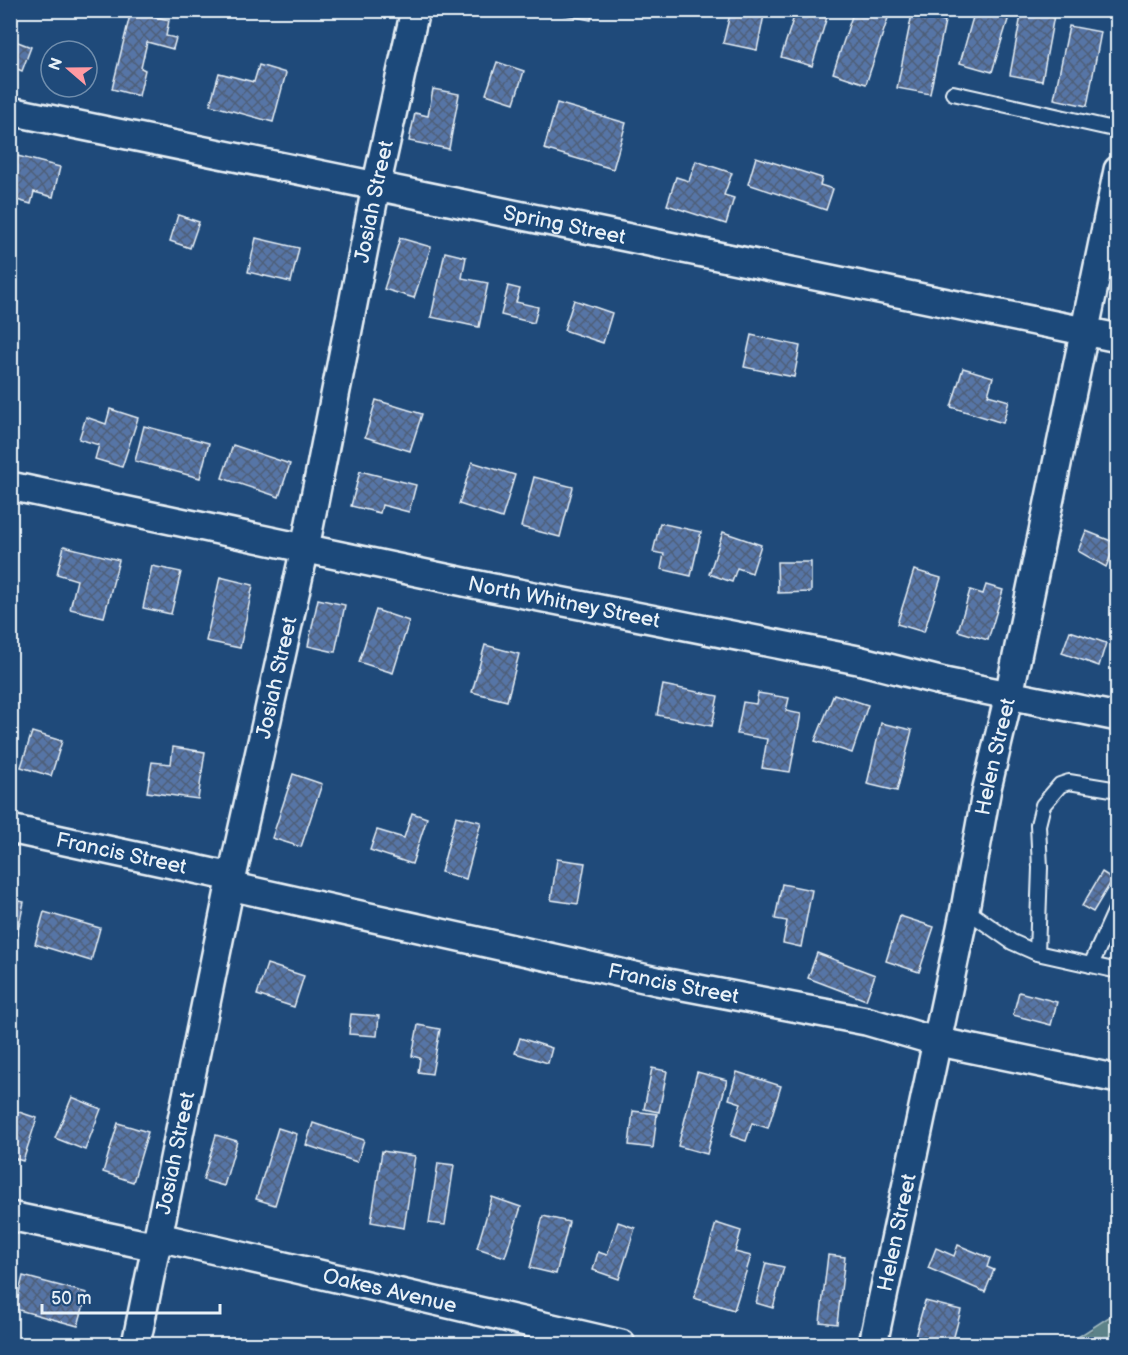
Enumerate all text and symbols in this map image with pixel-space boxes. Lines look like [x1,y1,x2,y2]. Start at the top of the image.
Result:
north arrow [39,39,99,99]
text: N [45,55,67,73]
street label: Josiah Street [349,137,399,265]
street label: Spring Street [501,200,628,249]
street label: North Whitney Street [466,571,663,633]
street label: Josiah Street [251,614,302,741]
street label: Helen Street [970,695,1021,817]
street label: Francis Street [54,827,190,879]
street label: Francis Street [606,958,741,1009]
street label: Josiah Street [150,1089,200,1216]
street label: Helen Street [872,1171,921,1294]
street label: Oakes Avenue [321,1263,459,1318]
scale bar [42,1277,220,1315]
text: 50 m [51,1288,92,1309]

